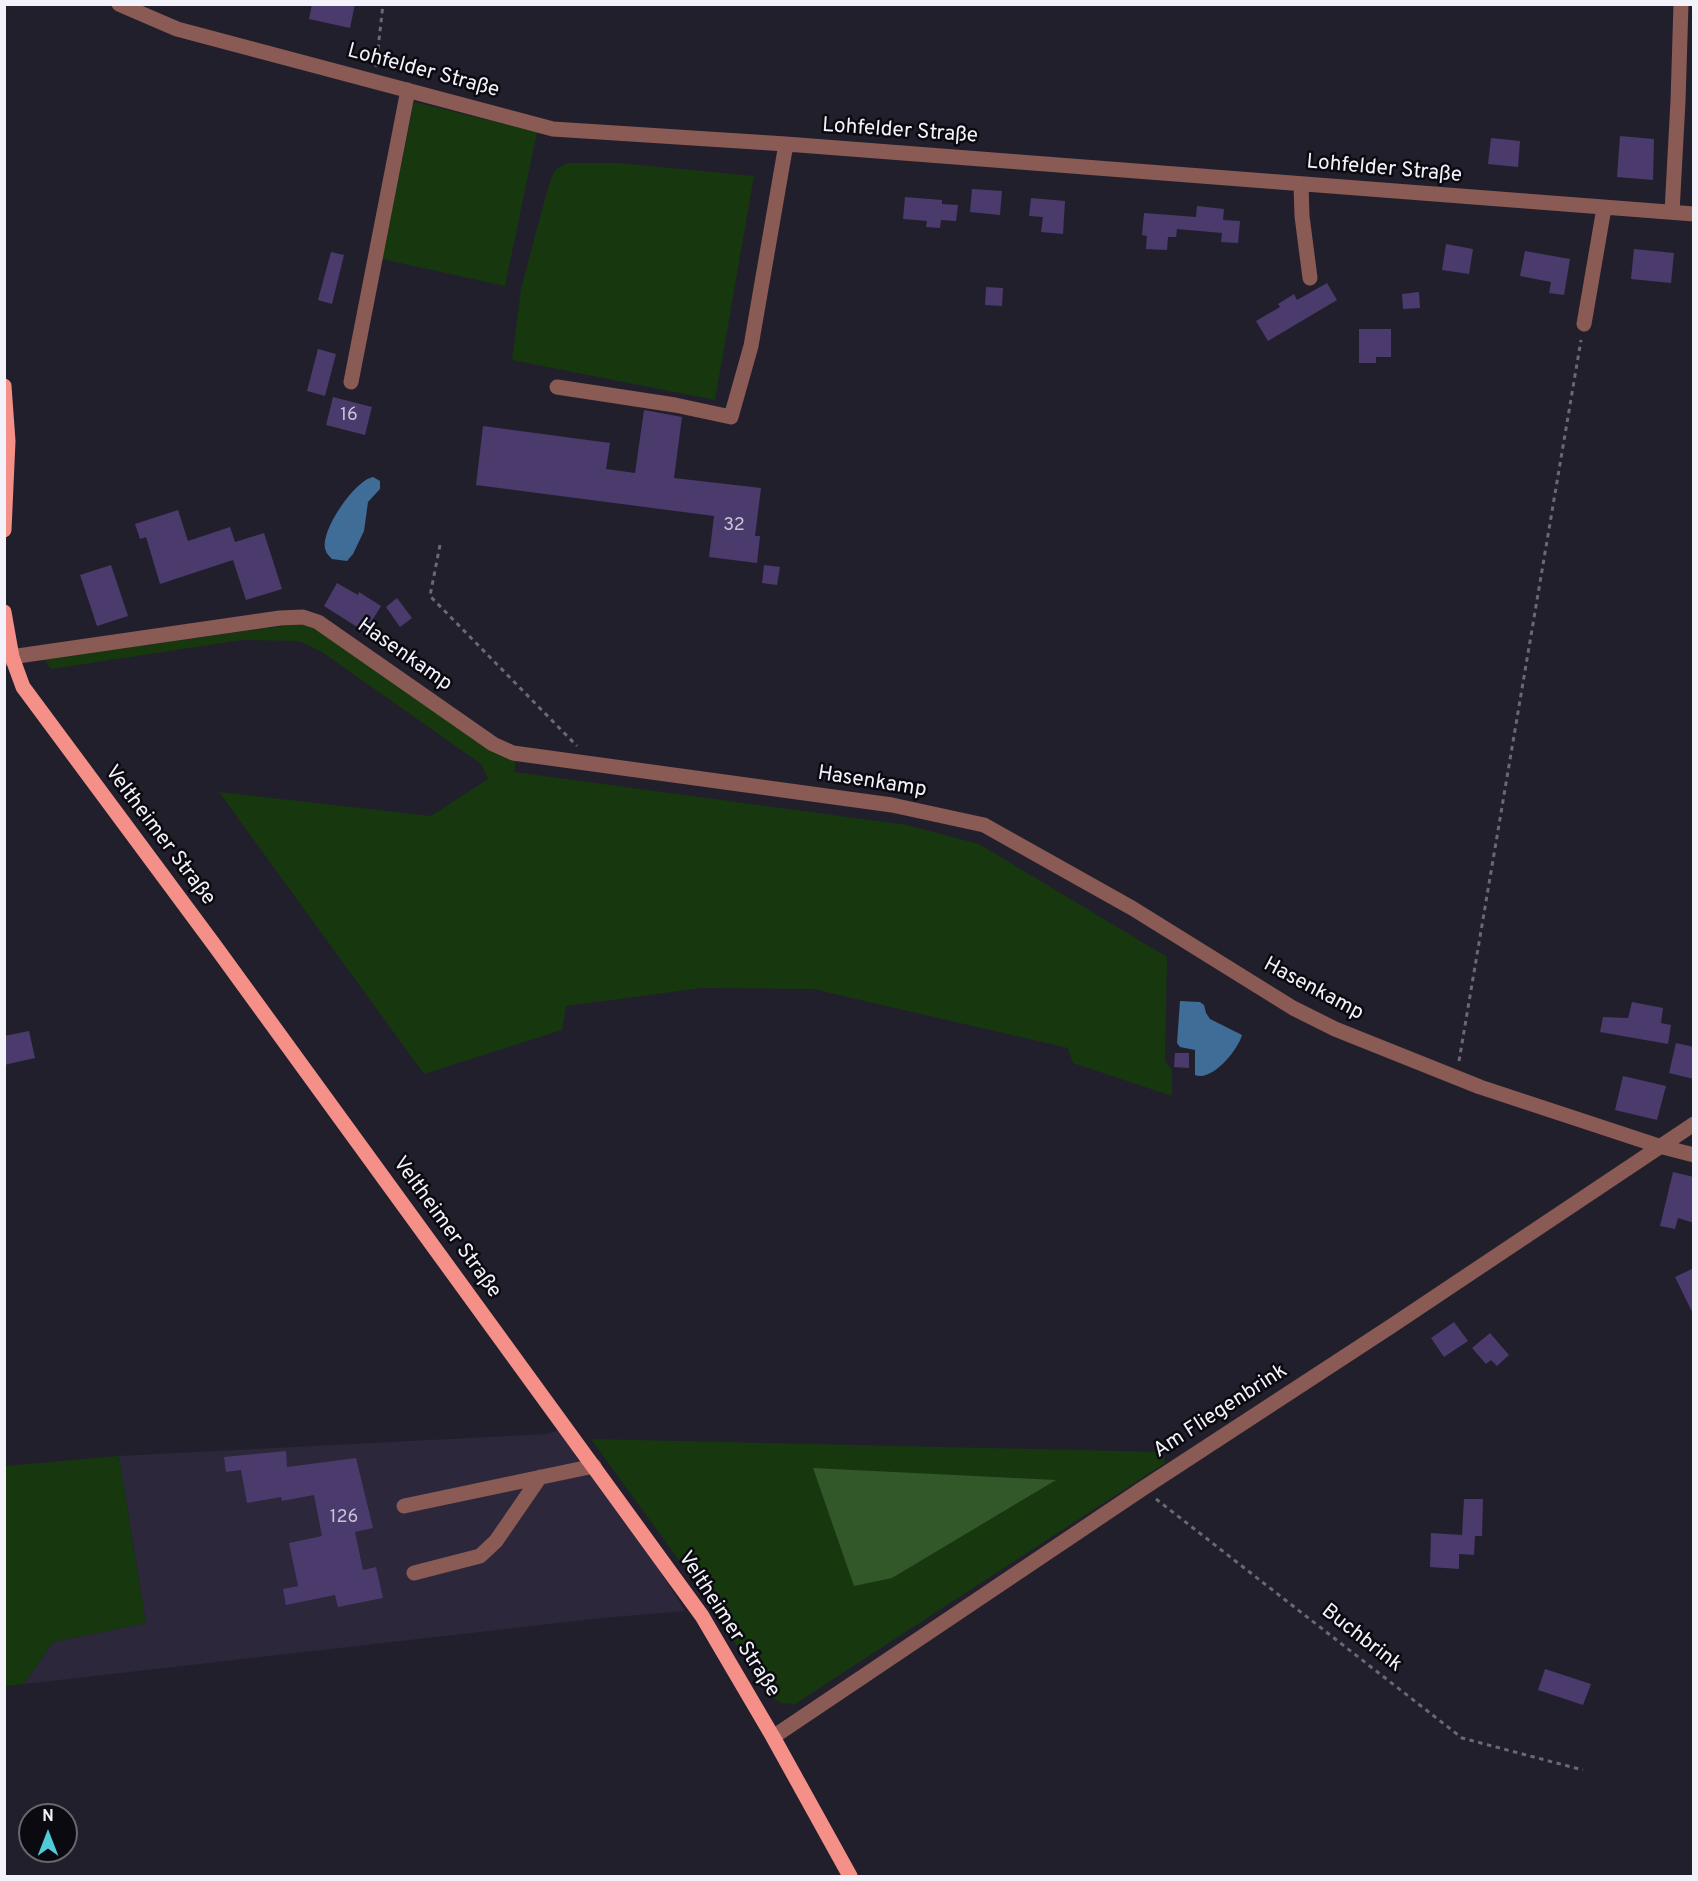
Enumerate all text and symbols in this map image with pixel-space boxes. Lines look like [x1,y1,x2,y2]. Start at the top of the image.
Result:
street label: Lohfelder Straße [344,40,502,104]
street label: Lohfelder Straße [821,114,979,150]
street label: Lohfelder Straße [1305,151,1463,189]
house number: 16 [340,405,358,427]
house number: 32 [723,515,745,537]
street label: Hasenkamp [352,614,456,698]
street label: Veltheimer Straße [98,761,220,911]
street label: Hasenkamp [816,762,928,804]
street label: Hasenkamp [1259,953,1367,1027]
street label: Veltheimer Straße [386,1152,506,1304]
street label: Am Fliegenbrink [1149,1359,1293,1465]
house number: 126 [330,1507,358,1529]
street label: Veltheimer Straße [672,1547,784,1703]
street label: Buchbrink [1315,1600,1407,1678]
north arrow [18,1803,78,1863]
text: N [42,1807,54,1827]

